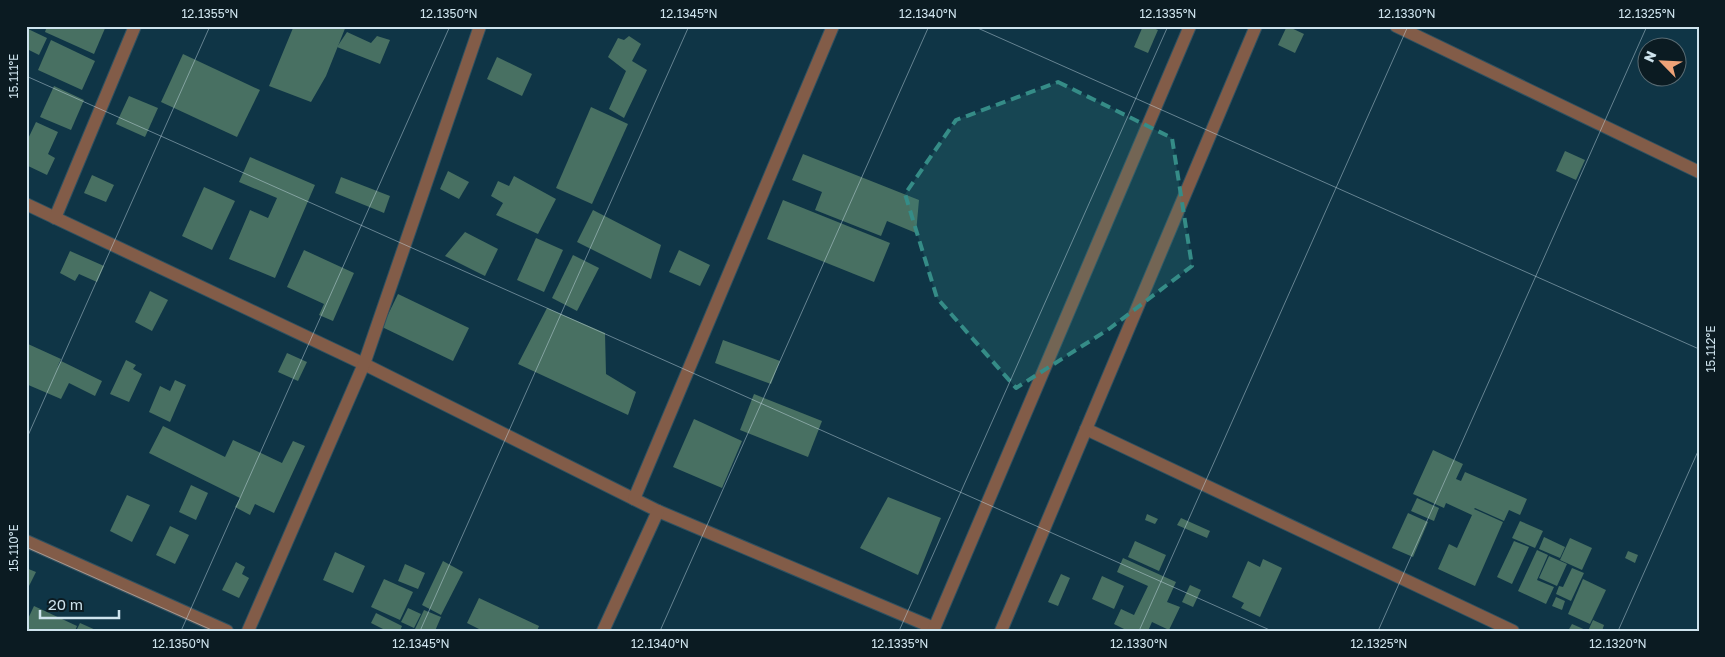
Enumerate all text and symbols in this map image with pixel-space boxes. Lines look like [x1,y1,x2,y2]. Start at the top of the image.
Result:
text: 12.1355°N [182,6,238,21]
text: 12.1350°N [420,6,478,21]
text: 12.1345°N [660,6,718,21]
text: 12.1340°N [899,6,957,21]
text: 12.1335°N [1139,6,1197,21]
text: 12.1330°N [1378,6,1436,21]
text: 12.1325°N [1619,6,1675,21]
north arrow [1638,38,1688,88]
text: N [1640,48,1660,65]
text: 15.111°E [6,54,21,98]
text: 15.112°E [1703,326,1718,372]
text: 15.110°E [6,524,21,572]
scale bar [40,587,119,619]
text: 20 m [48,595,83,613]
text: 12.1350°N [152,636,210,651]
text: 12.1345°N [392,636,450,651]
text: 12.1340°N [631,636,689,651]
text: 12.1335°N [871,636,929,651]
text: 12.1330°N [1110,636,1168,651]
text: 12.1325°N [1351,636,1407,651]
text: 12.1320°N [1589,636,1647,651]

